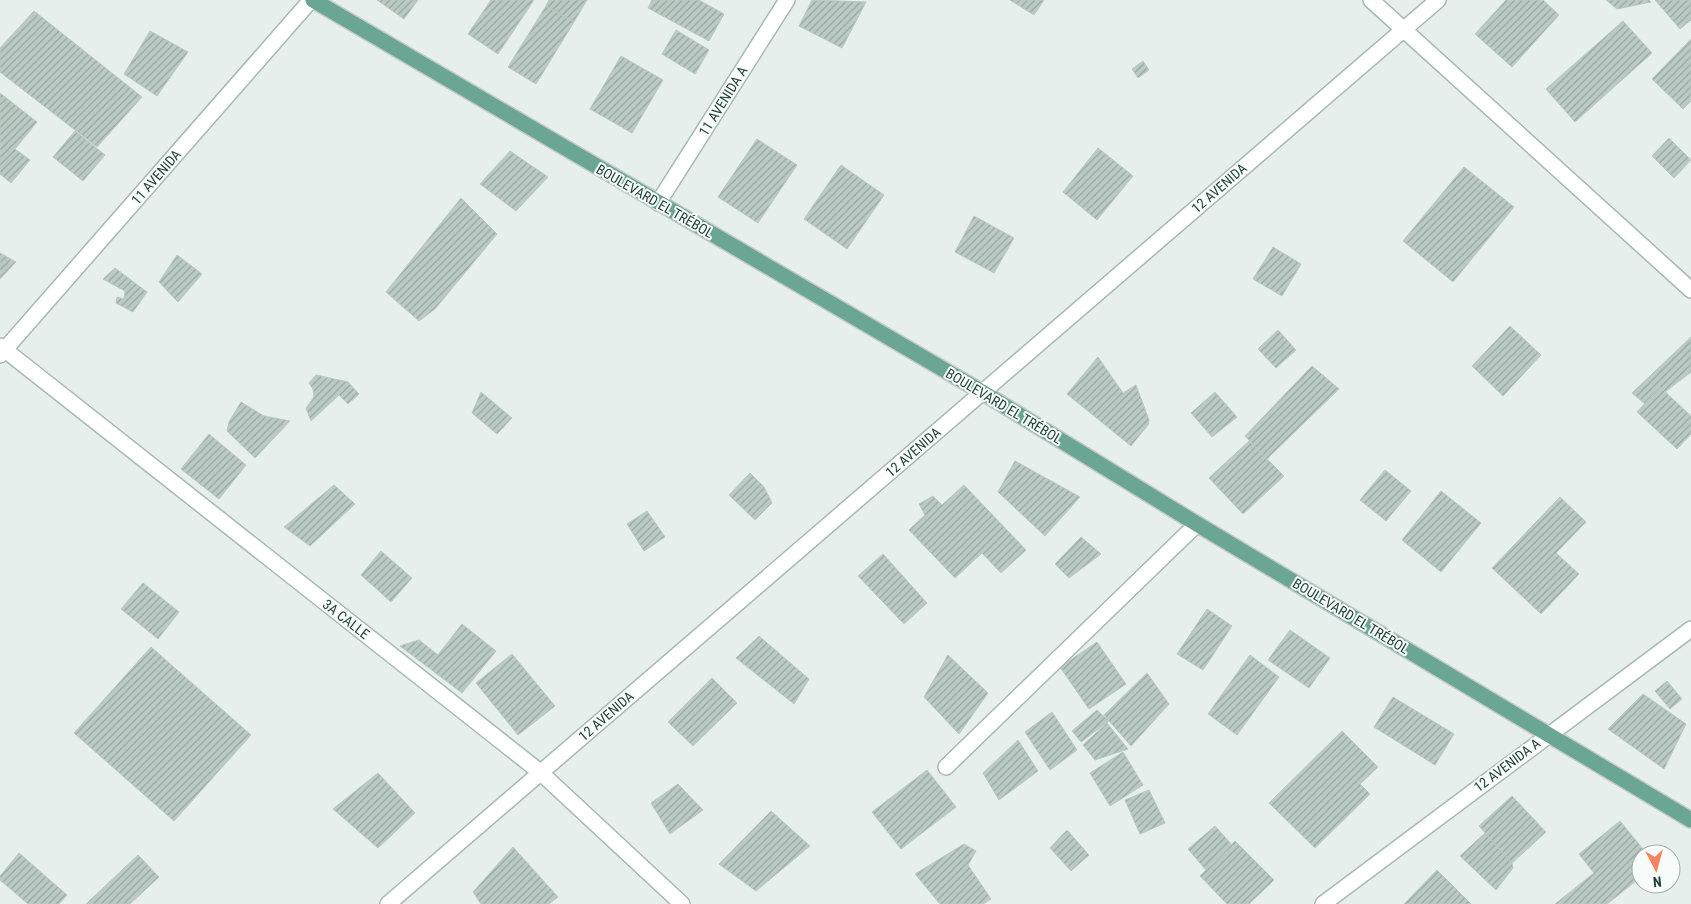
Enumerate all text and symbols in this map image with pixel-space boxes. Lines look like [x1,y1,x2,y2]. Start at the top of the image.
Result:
street label: 11 AVENIDA A [695,63,751,139]
street label: 11 AVENIDA [128,146,184,208]
street label: BOULEVARD EL TRÉBOL [594,160,717,241]
street label: 12 AVENIDA [1188,160,1250,216]
street label: BOULEVARD EL TRÉBOL [943,364,1066,447]
street label: 12 AVENIDA [882,424,944,480]
street label: BOULEVARD EL TRÉBOL [1290,574,1413,657]
street label: 3A CALLE [320,596,372,642]
street label: 12 AVENIDA [575,688,637,744]
street label: 12 AVENIDA A [1471,735,1543,795]
north arrow [1631,844,1681,894]
text: N [1652,874,1662,890]

